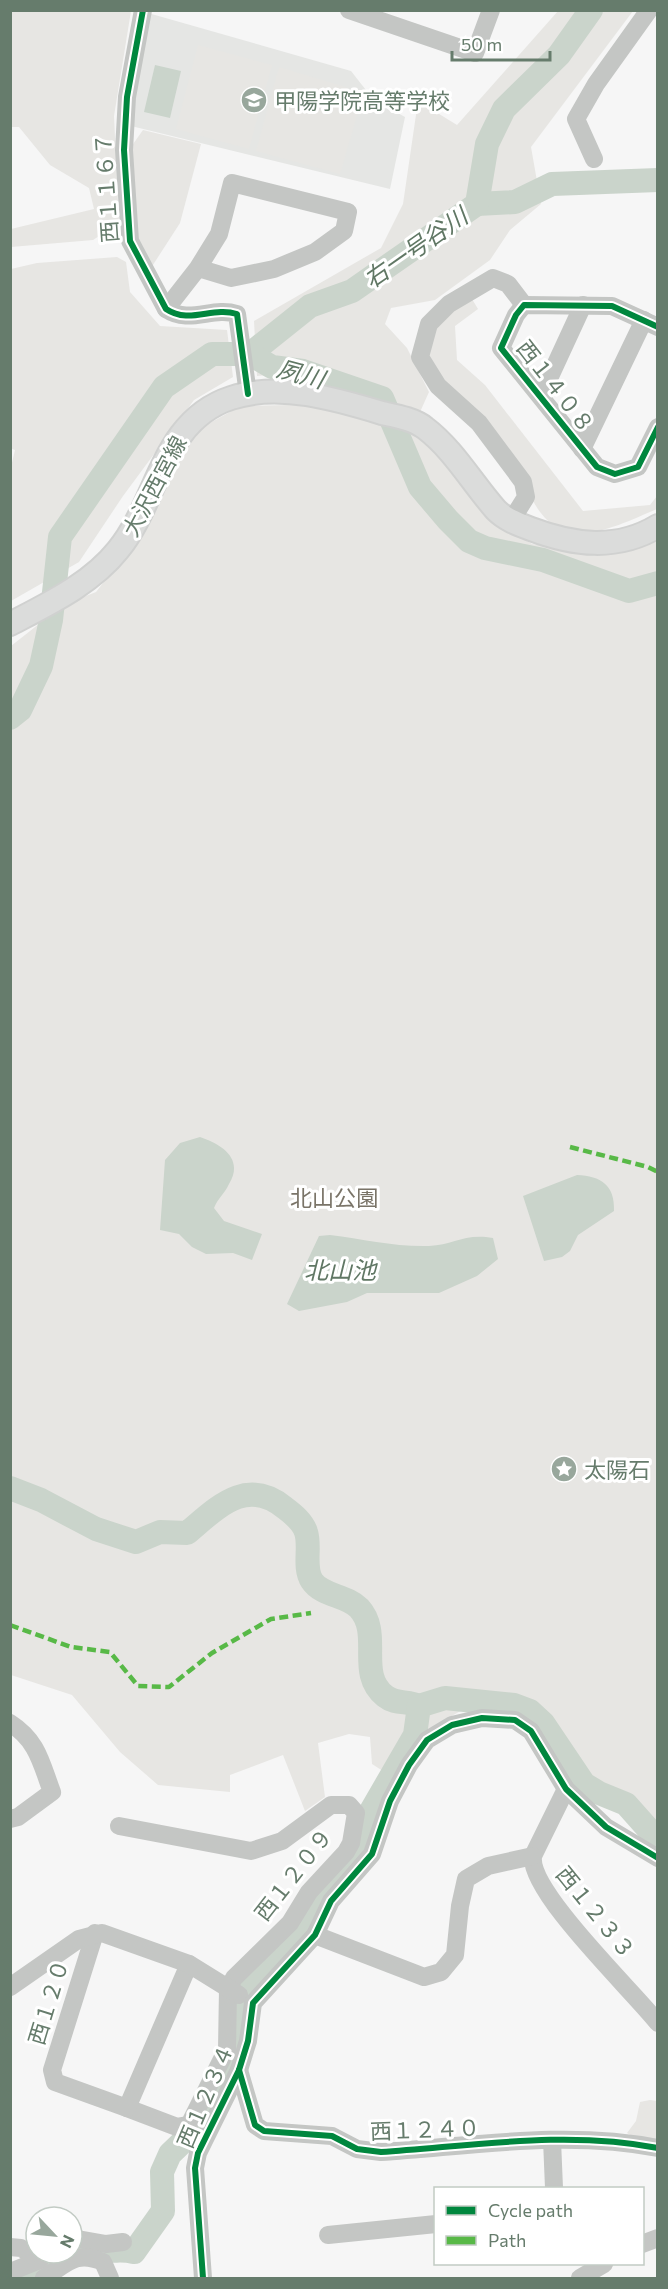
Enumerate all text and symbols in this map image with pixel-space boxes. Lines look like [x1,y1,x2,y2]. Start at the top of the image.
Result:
scale bar [452,24,550,62]
text: 50 m [461,33,502,55]
school or university icon: 甲陽学院高等学校 [239,85,269,115]
place label: 甲陽学院高等学校 [274,87,450,114]
street label: 西１１６７ [89,132,123,244]
water label: 右一号谷川 [358,199,475,293]
street label: 西１４０８ [511,334,601,438]
water label: 夙川 [274,353,331,394]
street label: 大沢西宮線 [116,431,192,541]
park label: 北山公園 [290,1184,378,1211]
water label: 北山池 [304,1255,378,1284]
place icon: 太陽石 [549,1454,579,1484]
place label: 太陽石 [584,1456,650,1483]
street label: 西１２０９ [248,1822,338,1926]
street label: 西１２３３ [551,1861,641,1963]
street label: 西１２０ [22,1956,74,2048]
street label: 西１２３４ [171,2040,239,2152]
street label: 西１２４０ [370,2114,480,2144]
legend [434,2187,644,2265]
text: Cycle path [488,2199,573,2221]
north arrow [24,2205,84,2265]
text: Path [488,2229,526,2251]
text: N [57,2232,79,2251]

